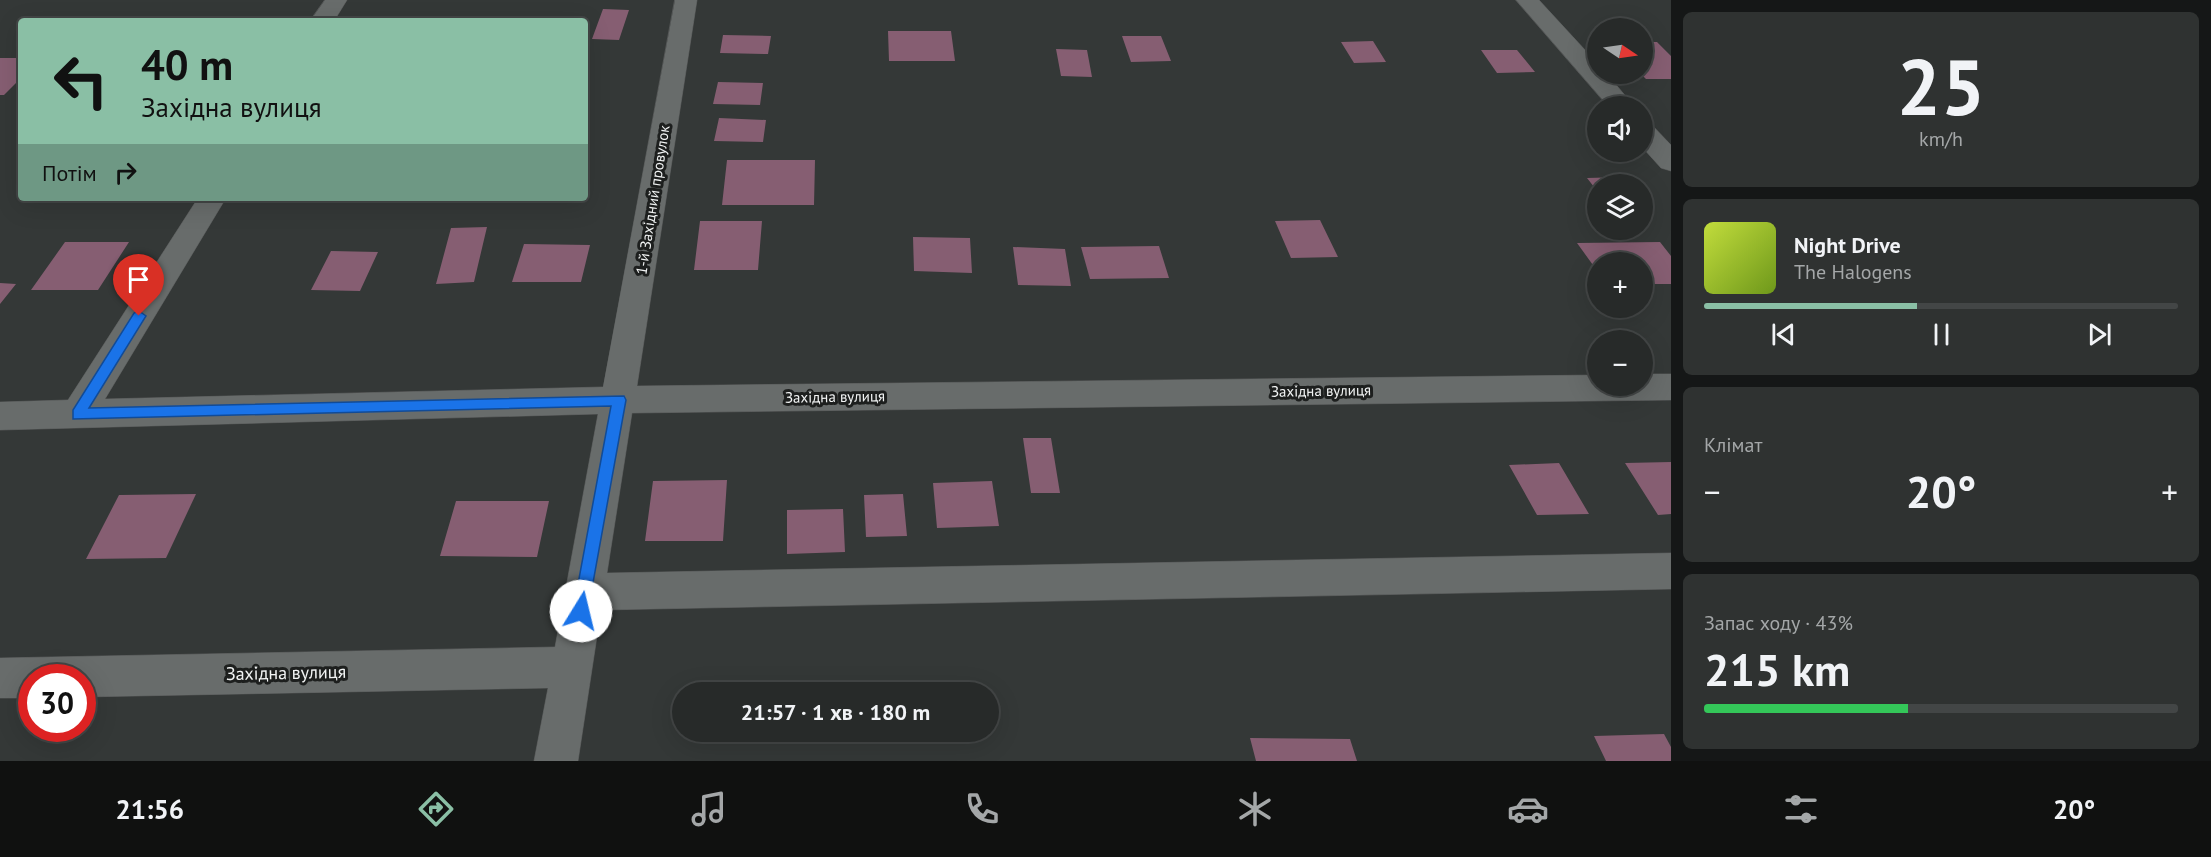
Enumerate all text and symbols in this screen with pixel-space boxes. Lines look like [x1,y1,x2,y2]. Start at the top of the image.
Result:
north arrow [1587,18,1653,84]
map controls [1587,18,1653,396]
text: 25 [1897,36,1985,137]
text: 40 m [141,37,233,92]
icon: left [42,42,120,120]
text: Західна вулиця [141,90,322,124]
button: sound [1587,96,1653,162]
street label: 1-й Західний провулок [631,123,674,276]
text: km/h [1919,126,1963,152]
icon: right [109,156,142,189]
text: Потім [42,159,97,187]
button: layers [1587,174,1653,240]
text: Night Drive [1794,231,1901,259]
button: + [1587,252,1653,318]
pin [113,254,164,316]
text: The Halogens [1794,259,1912,285]
icon: arrive [122,263,155,296]
icon: previous [1767,318,1800,351]
icon: pause [1925,318,1958,351]
icon: next [2083,318,2116,351]
button: − [1587,330,1653,396]
street label: Західна вулиця [1271,380,1371,401]
street label: Західна вулиця [785,386,885,407]
text: Клімат [1704,432,1762,458]
text: 20° [1906,462,1976,520]
text: − [1704,470,1721,513]
text: + [2161,470,2178,513]
position arrow [549,579,613,643]
text: Запас ходу · 43% [1704,610,1853,636]
text: 215 km [1704,640,1850,698]
street label: Західна вулиця [226,660,346,685]
speed limit sign: 30 [18,664,96,742]
text: 21:57 · 1 хв · 180 m [741,698,930,726]
icon: directions [415,788,457,830]
icon: music [688,788,730,830]
icon: phone [961,788,1003,830]
icon: climate [1234,788,1276,830]
icon: car [1507,788,1549,830]
icon: filters [1780,788,1822,830]
text: 21:56 [116,792,184,826]
text: 20° [2053,792,2095,826]

